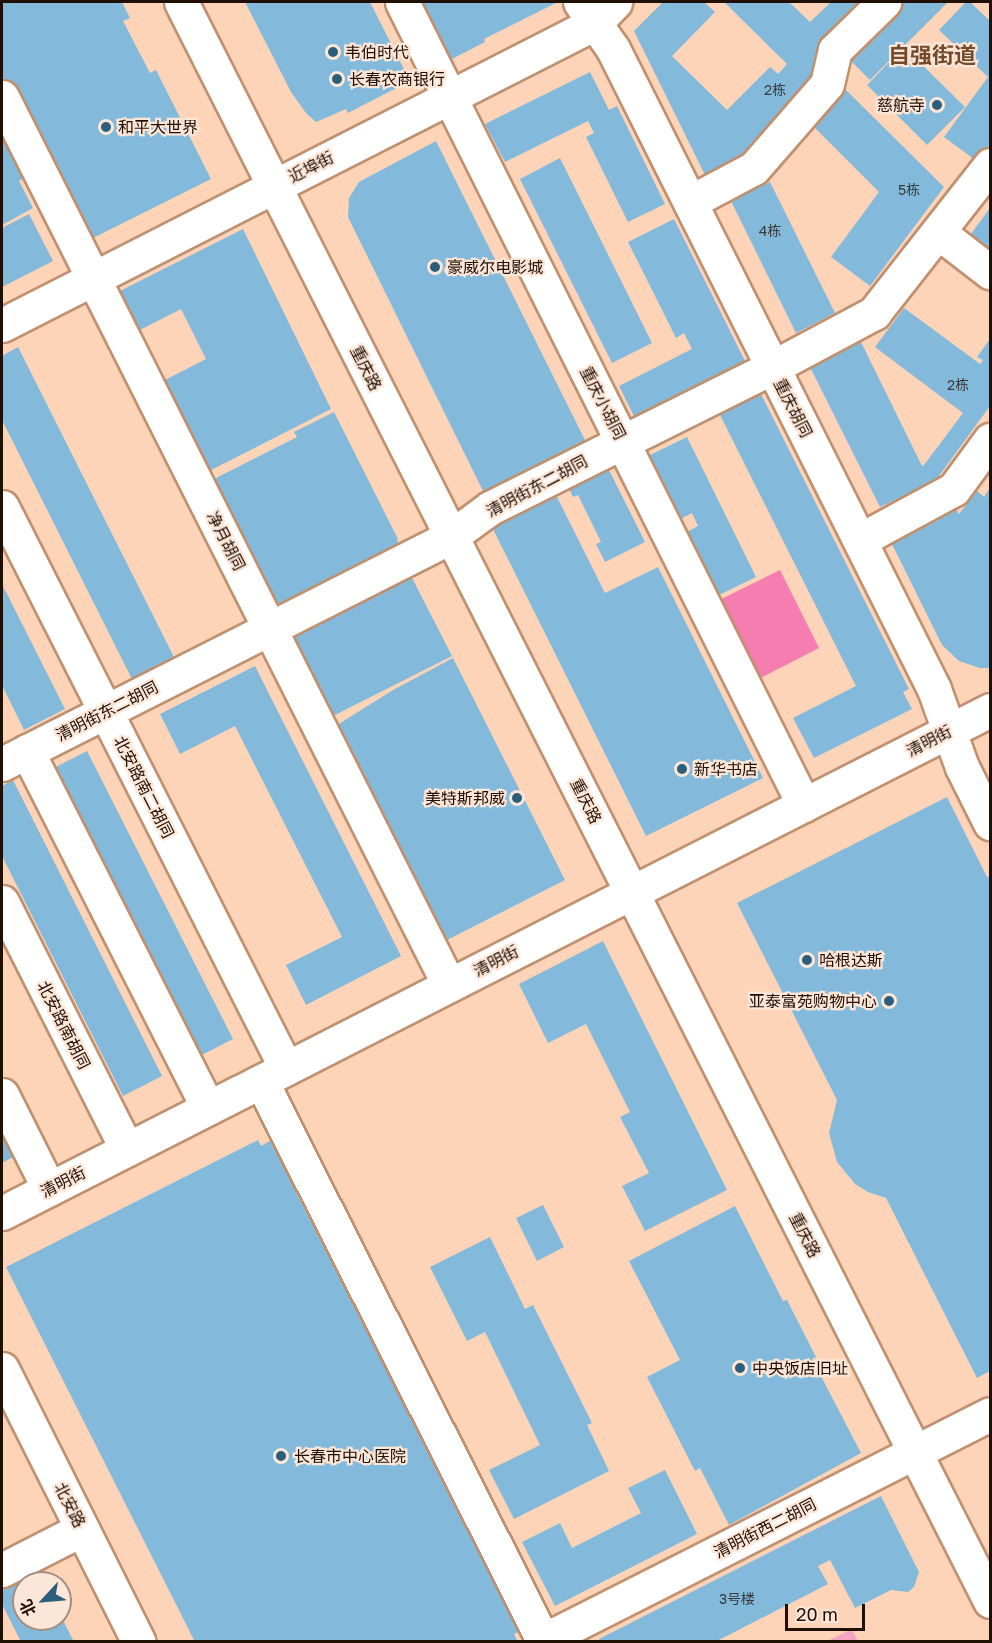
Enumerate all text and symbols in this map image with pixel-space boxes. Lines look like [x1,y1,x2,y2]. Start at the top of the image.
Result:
place label: 韦伯时代 [345,42,409,62]
district label: 自强街道 [888,42,976,68]
marker: 韦伯时代 [326,45,340,59]
place label: 长春农商银行 [349,69,445,89]
marker: 长春农商银行 [330,72,344,86]
house number: 2栋 [764,82,786,98]
place label: 慈航寺 [877,95,925,115]
marker: 慈航寺 [930,98,944,112]
place label: 和平大世界 [118,117,198,137]
marker: 和平大世界 [99,120,113,134]
street label: 近埠街 [285,148,337,186]
house number: 5栋 [898,182,920,198]
house number: 4栋 [759,223,781,239]
place label: 豪威尔电影城 [447,257,543,277]
marker: 豪威尔电影城 [428,260,442,274]
street label: 重庆路 [347,342,385,394]
street label: 重庆小胡同 [576,363,630,443]
street label: 重庆胡同 [770,375,816,441]
house number: 2栋 [947,377,969,393]
street label: 清明街东二胡同 [483,451,591,521]
street label: 净月胡同 [203,508,249,574]
street label: 清明街东二胡同 [53,677,161,745]
street label: 清明街 [903,722,955,760]
street label: 北安路南二胡同 [110,733,178,841]
place label: 新华书店 [694,759,758,779]
marker: 新华书店 [675,762,689,776]
street label: 重庆路 [567,775,605,827]
place label: 美特斯邦威 [425,788,505,808]
marker: 美特斯邦威 [510,791,524,805]
street label: 清明街 [470,942,522,980]
place label: 哈根达斯 [819,950,883,970]
marker: 哈根达斯 [800,953,814,967]
street label: 北安路南胡同 [34,978,94,1072]
place label: 亚泰富苑购物中心 [749,991,877,1011]
marker: 亚泰富苑购物中心 [882,994,896,1008]
street label: 清明街 [37,1163,89,1201]
street label: 重庆路 [786,1209,824,1261]
place label: 中央饭店旧址 [752,1358,848,1378]
marker: 中央饭店旧址 [733,1361,747,1375]
place label: 长春市中心医院 [294,1446,406,1466]
marker: 长春市中心医院 [272,1447,290,1465]
street label: 北安路 [51,1479,89,1531]
street label: 清明街西二胡同 [711,1494,819,1562]
north arrow [12,1571,72,1631]
house number: 3号楼 [719,1591,755,1607]
scale bar [788,1592,868,1630]
text: 北 [15,1596,40,1620]
text: 20 m [796,1603,838,1625]

